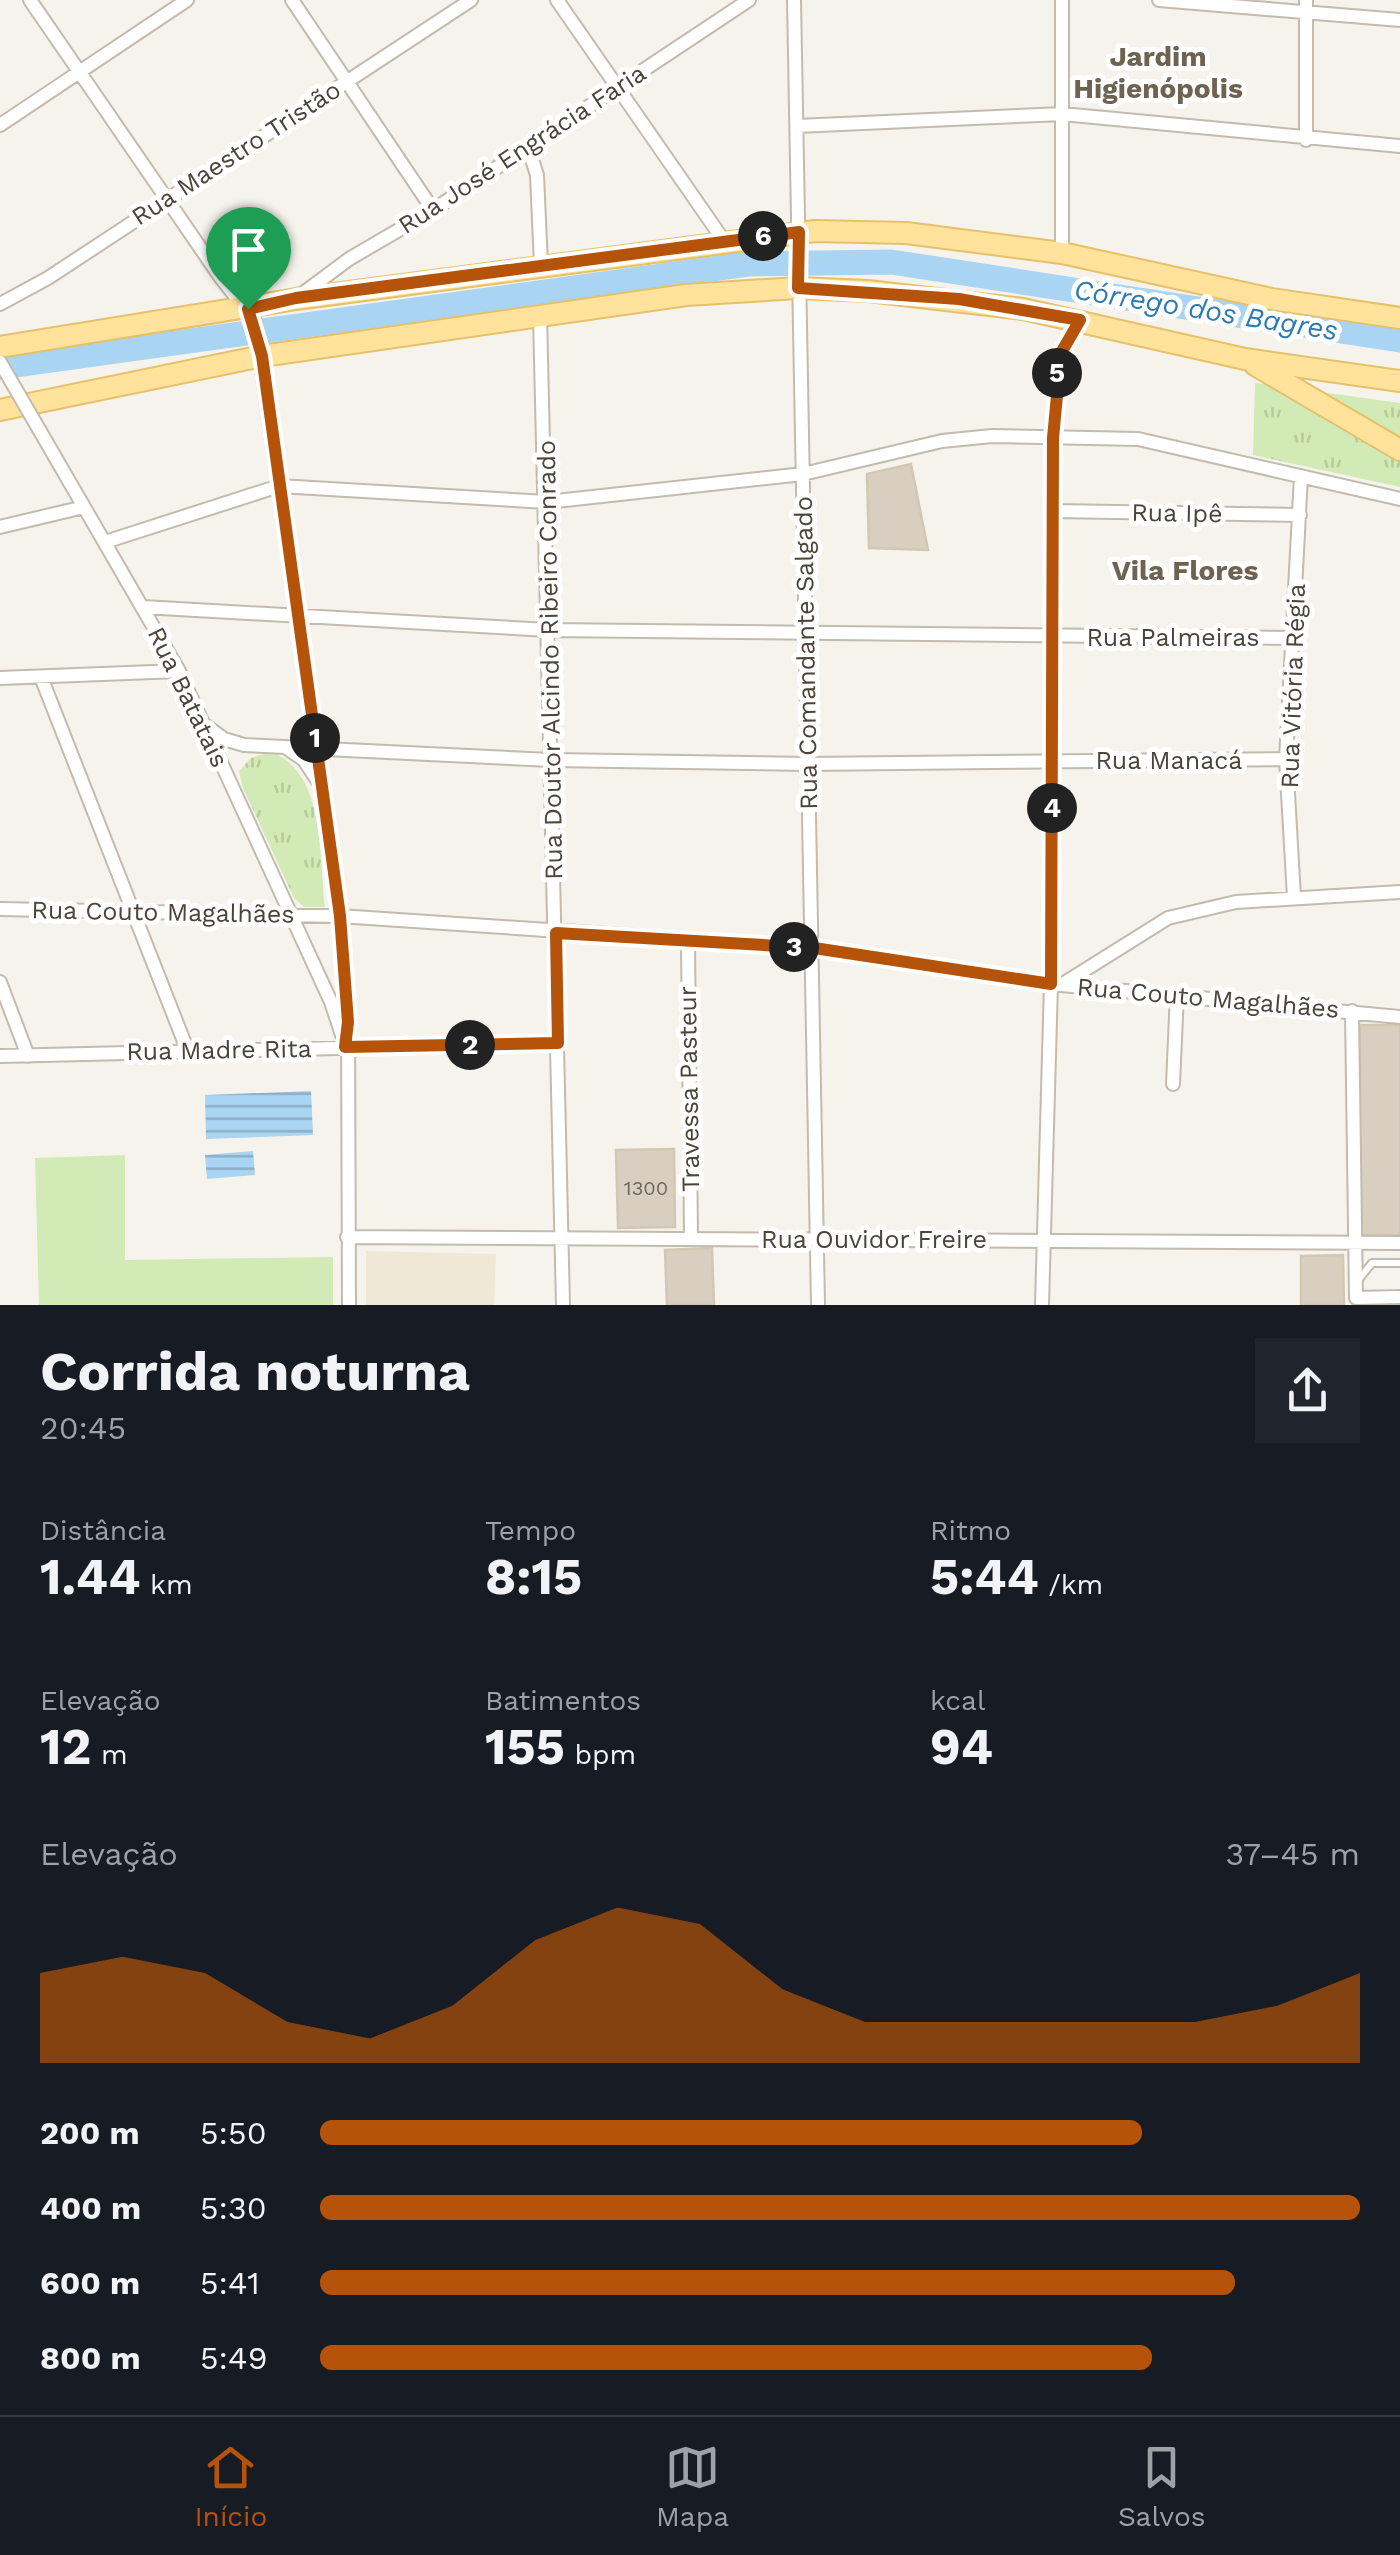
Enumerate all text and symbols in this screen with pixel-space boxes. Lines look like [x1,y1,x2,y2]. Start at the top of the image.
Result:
district label: Jardim Higienópolis [1073,40,1243,105]
street label: Rua José Engrácia Faria [393,58,651,240]
street label: Rua Maestro Tristão [126,75,346,231]
pin [206,207,291,310]
pin: 6 [738,211,788,261]
text: 6 [754,219,772,252]
icon: arrive [221,222,276,277]
water label: Córrego dos Bagres [1072,273,1340,347]
pin: 5 [1032,348,1082,398]
text: 5 [1049,356,1065,389]
street label: Rua Doutor Alcindo Ribeiro Conrado [532,440,568,880]
street label: Rua Comandante Salgado [789,496,823,810]
street label: Rua Ipê [1131,498,1223,528]
district label: Vila Flores [1112,554,1258,587]
street label: Rua Vitória Régia [1275,583,1311,789]
street label: Rua Batatais [142,622,234,772]
street label: Rua Palmeiras [1086,623,1260,652]
pin: 1 [290,713,340,763]
text: 1 [309,721,321,754]
street label: Rua Manacá [1095,746,1243,775]
pin: 4 [1027,783,1077,833]
text: 4 [1043,791,1061,824]
street label: Rua Couto Magalhães [31,895,295,929]
pin: 3 [769,922,819,972]
text: 3 [786,930,802,963]
street label: Rua Couto Magalhães [1076,972,1340,1024]
street label: Travessa Pasteur [673,986,705,1192]
pin: 2 [445,1020,495,1070]
text: 2 [462,1028,478,1061]
street label: Rua Madre Rita [126,1034,312,1066]
house number: 1300 [624,1176,668,1200]
street label: Rua Ouvidor Freire [761,1225,987,1254]
button: share [1255,1338,1360,1443]
text: Corrida noturna [40,1339,470,1403]
text: 20:45 [40,1409,126,1447]
text: Distância [40,1514,166,1547]
text: Tempo [485,1514,576,1547]
text: Ritmo [930,1514,1011,1547]
text: 1.44 [40,1547,140,1606]
text: 8:15 [485,1547,582,1606]
text: 5:44 [930,1547,1039,1606]
text: km [140,1568,193,1601]
text: /km [1039,1568,1103,1601]
text: Elevação [40,1684,161,1717]
text: Batimentos [485,1684,641,1717]
text: kcal [930,1684,985,1717]
text: 12 [40,1717,91,1776]
text: 155 [485,1717,565,1776]
text: 94 [930,1717,993,1776]
text: m [91,1738,128,1771]
text: bpm [565,1738,636,1771]
text: Elevação [40,1835,178,1873]
text: 37–45 m [1226,1835,1360,1873]
text: 200 m [40,2114,140,2152]
text: 5:50 [200,2114,267,2152]
text: 400 m [40,2189,141,2227]
text: 5:30 [200,2189,267,2227]
text: 600 m [40,2264,140,2302]
text: 5:41 [200,2264,260,2302]
text: 800 m [40,2339,141,2377]
text: 5:49 [200,2339,267,2377]
tab: Início [194,2440,267,2533]
tab: Mapa [656,2440,729,2533]
tab: Salvos [1118,2440,1206,2533]

